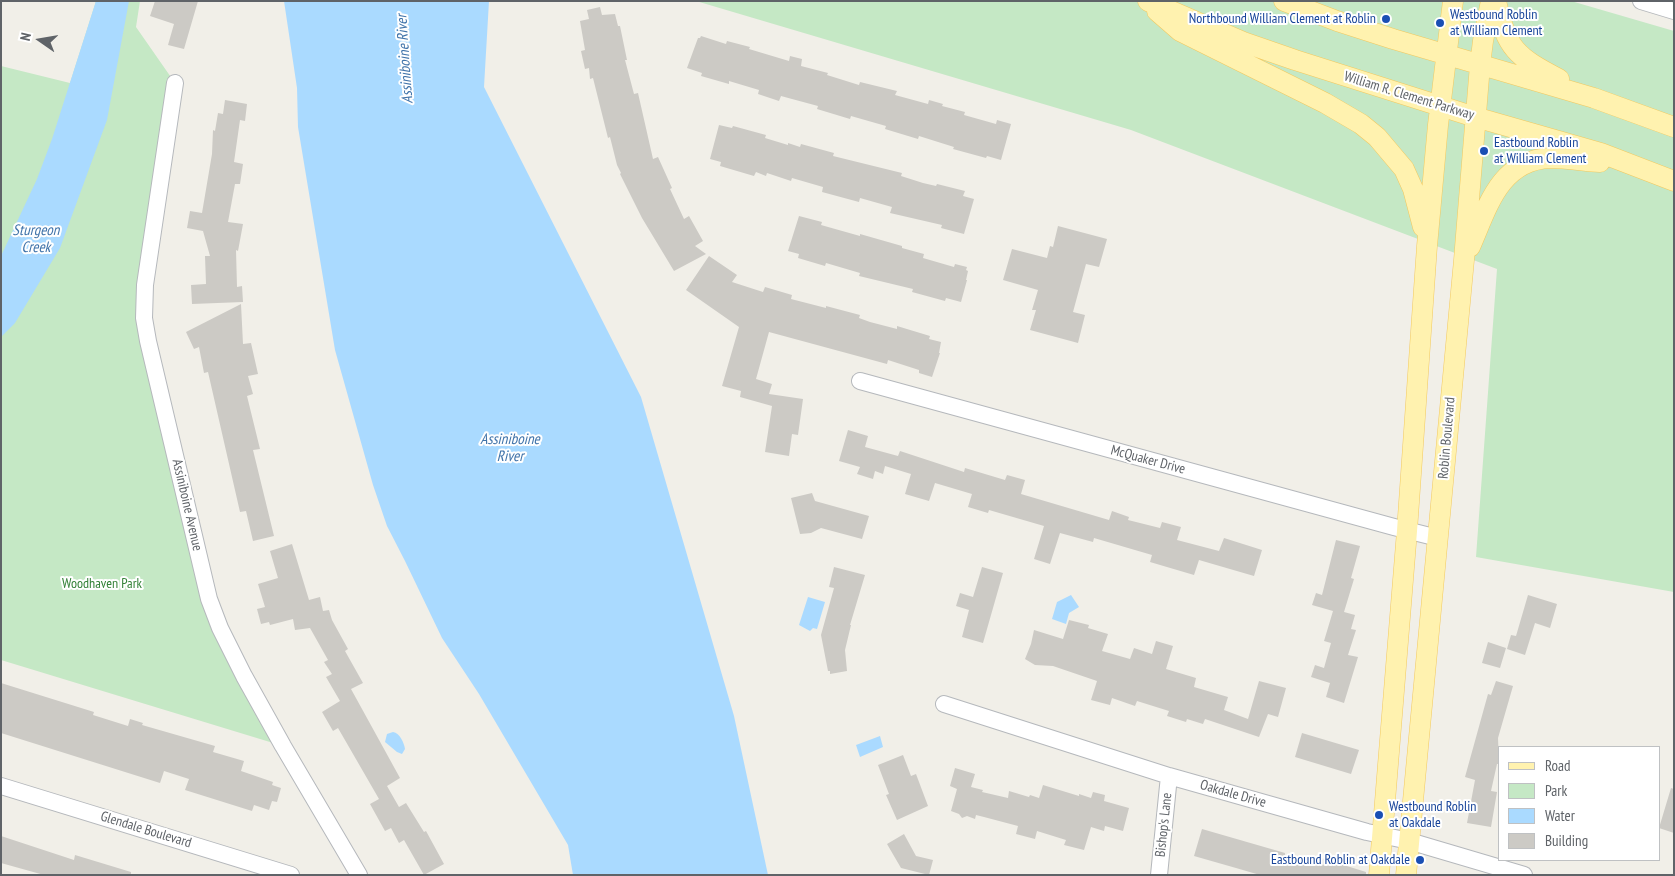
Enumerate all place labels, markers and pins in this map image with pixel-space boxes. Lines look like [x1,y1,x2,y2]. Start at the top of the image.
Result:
place label: Westbound Roblin at William Clement [1450,7,1542,40]
place label: Northbound William Clement at Roblin [1189,11,1376,27]
marker: Northbound William Clement at Roblin [1380,13,1392,25]
marker: Westbound Roblin at William Clement [1434,17,1446,29]
place label: Eastbound Roblin at William Clement [1494,135,1586,168]
marker: Eastbound Roblin at William Clement [1478,145,1490,157]
place label: Westbound Roblin at Oakdale [1389,799,1476,832]
marker: Westbound Roblin at Oakdale [1373,809,1385,821]
place label: Eastbound Roblin at Oakdale [1271,852,1410,868]
marker: Eastbound Roblin at Oakdale [1414,854,1426,866]

